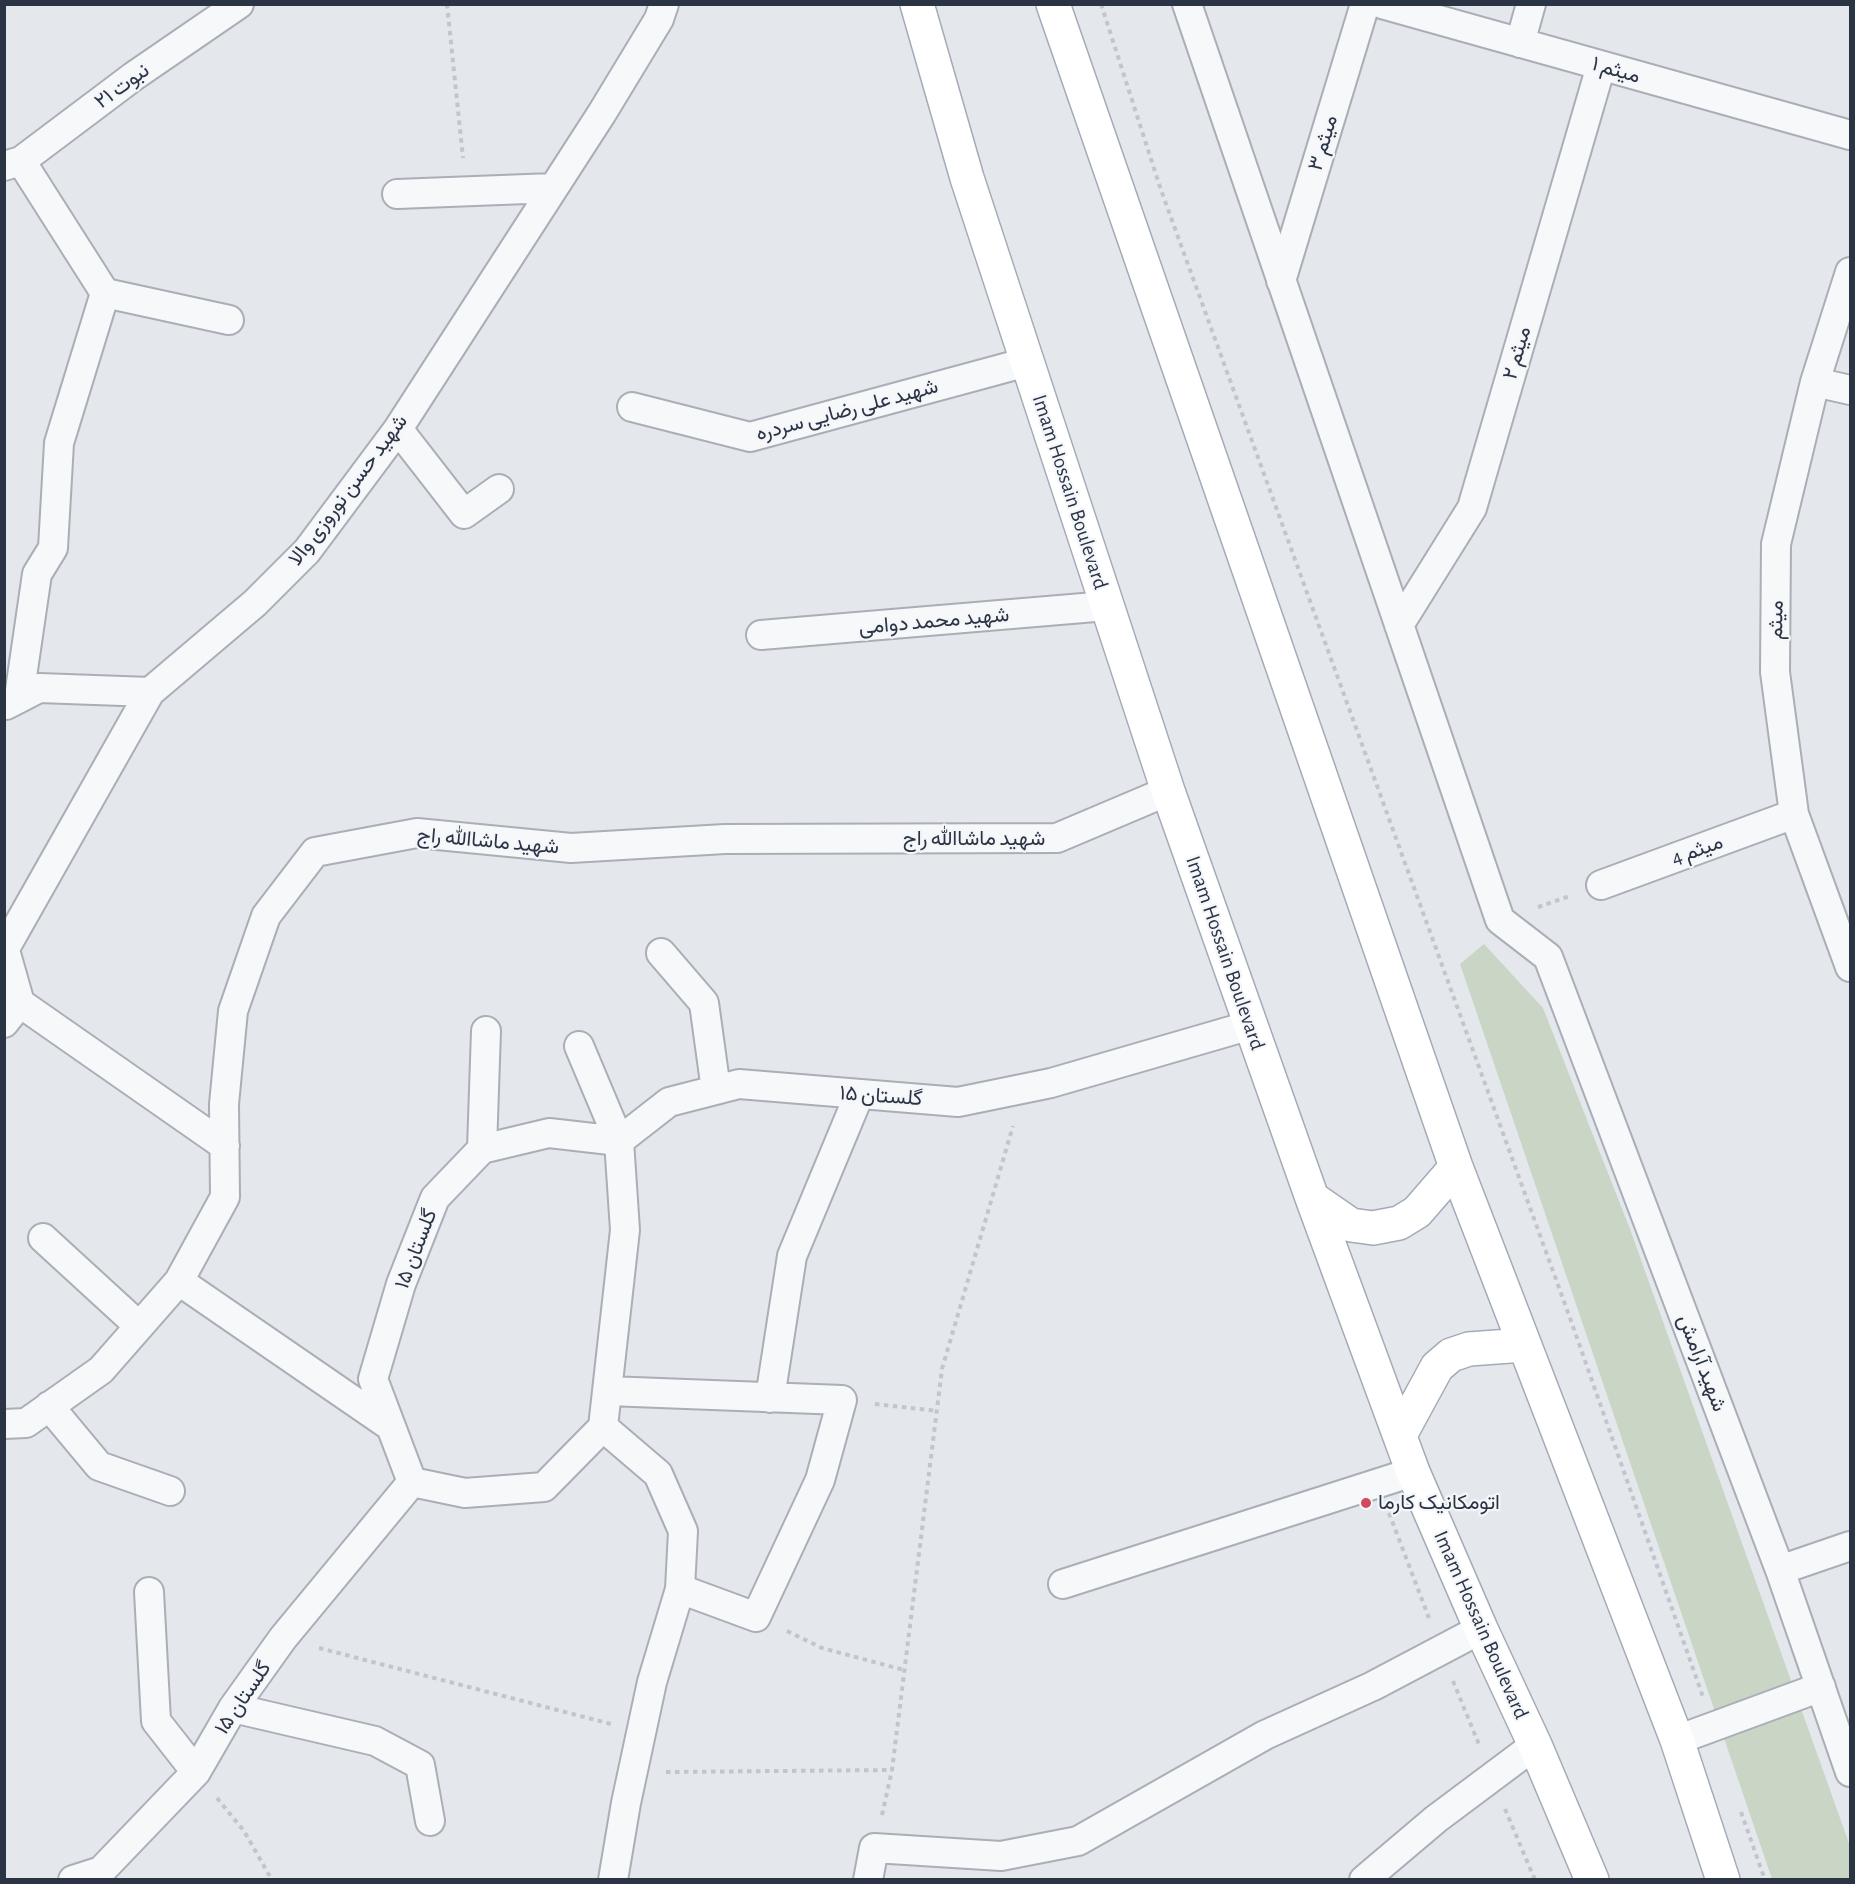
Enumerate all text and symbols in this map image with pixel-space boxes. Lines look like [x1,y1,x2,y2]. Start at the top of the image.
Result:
street label: میثم ۱ [1589,51,1643,89]
street label: نبوت ۲۱ [90,58,154,114]
street label: میثم ۳ [1303,112,1343,174]
street label: میثم ۲ [1497,324,1537,382]
street label: شهید علی رضایی سردره [753,374,941,446]
street label: Imam Hossain Boulevard [1027,391,1113,593]
street label: شهید حسن نوروزی والا [283,409,413,571]
street label: میثم [1763,600,1789,640]
street label: شهید محمد دوامی [858,602,1010,640]
street label: شهید ماشاالله راج [416,822,560,860]
street label: شهید ماشاالله راج [903,826,1045,852]
street label: میثم 4 [1668,829,1726,871]
street label: Imam Hossain Boulevard [1180,853,1270,1053]
street label: گلستان ۱۵ [839,1081,923,1111]
street label: گلستان ۱۵ [389,1206,443,1292]
street label: شهید آرامش [1672,1311,1732,1415]
place label: اتومکانیک کارما [1378,1490,1500,1516]
marker: اتومکانیک کارما [1359,1496,1373,1510]
street label: Imam Hossain Boulevard [1428,1527,1534,1723]
street label: گلستان ۱۵ [209,1656,277,1740]

